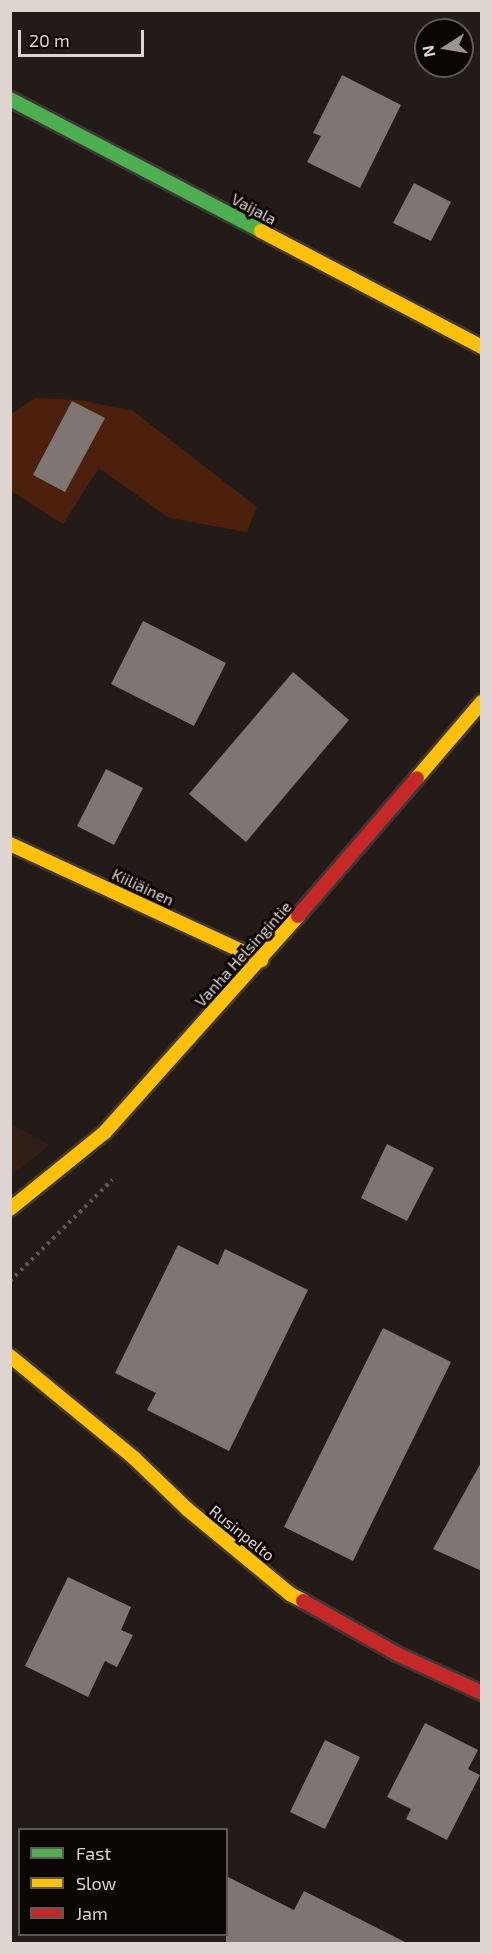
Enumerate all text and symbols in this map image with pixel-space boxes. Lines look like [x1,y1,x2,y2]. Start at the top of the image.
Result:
scale bar [21,18,147,56]
north arrow [414,18,474,78]
text: 20 m [29,29,70,51]
text: N [417,44,438,59]
street label: Vaijala [228,189,280,229]
street label: Kiiliäinen [109,864,177,910]
street label: Vanha Helsingintie [191,897,295,1011]
street label: Rusinpelto [206,1501,278,1565]
legend [18,1828,228,1936]
text: Fast [76,1842,111,1864]
text: Slow [76,1872,116,1894]
text: Jam [76,1902,108,1924]

